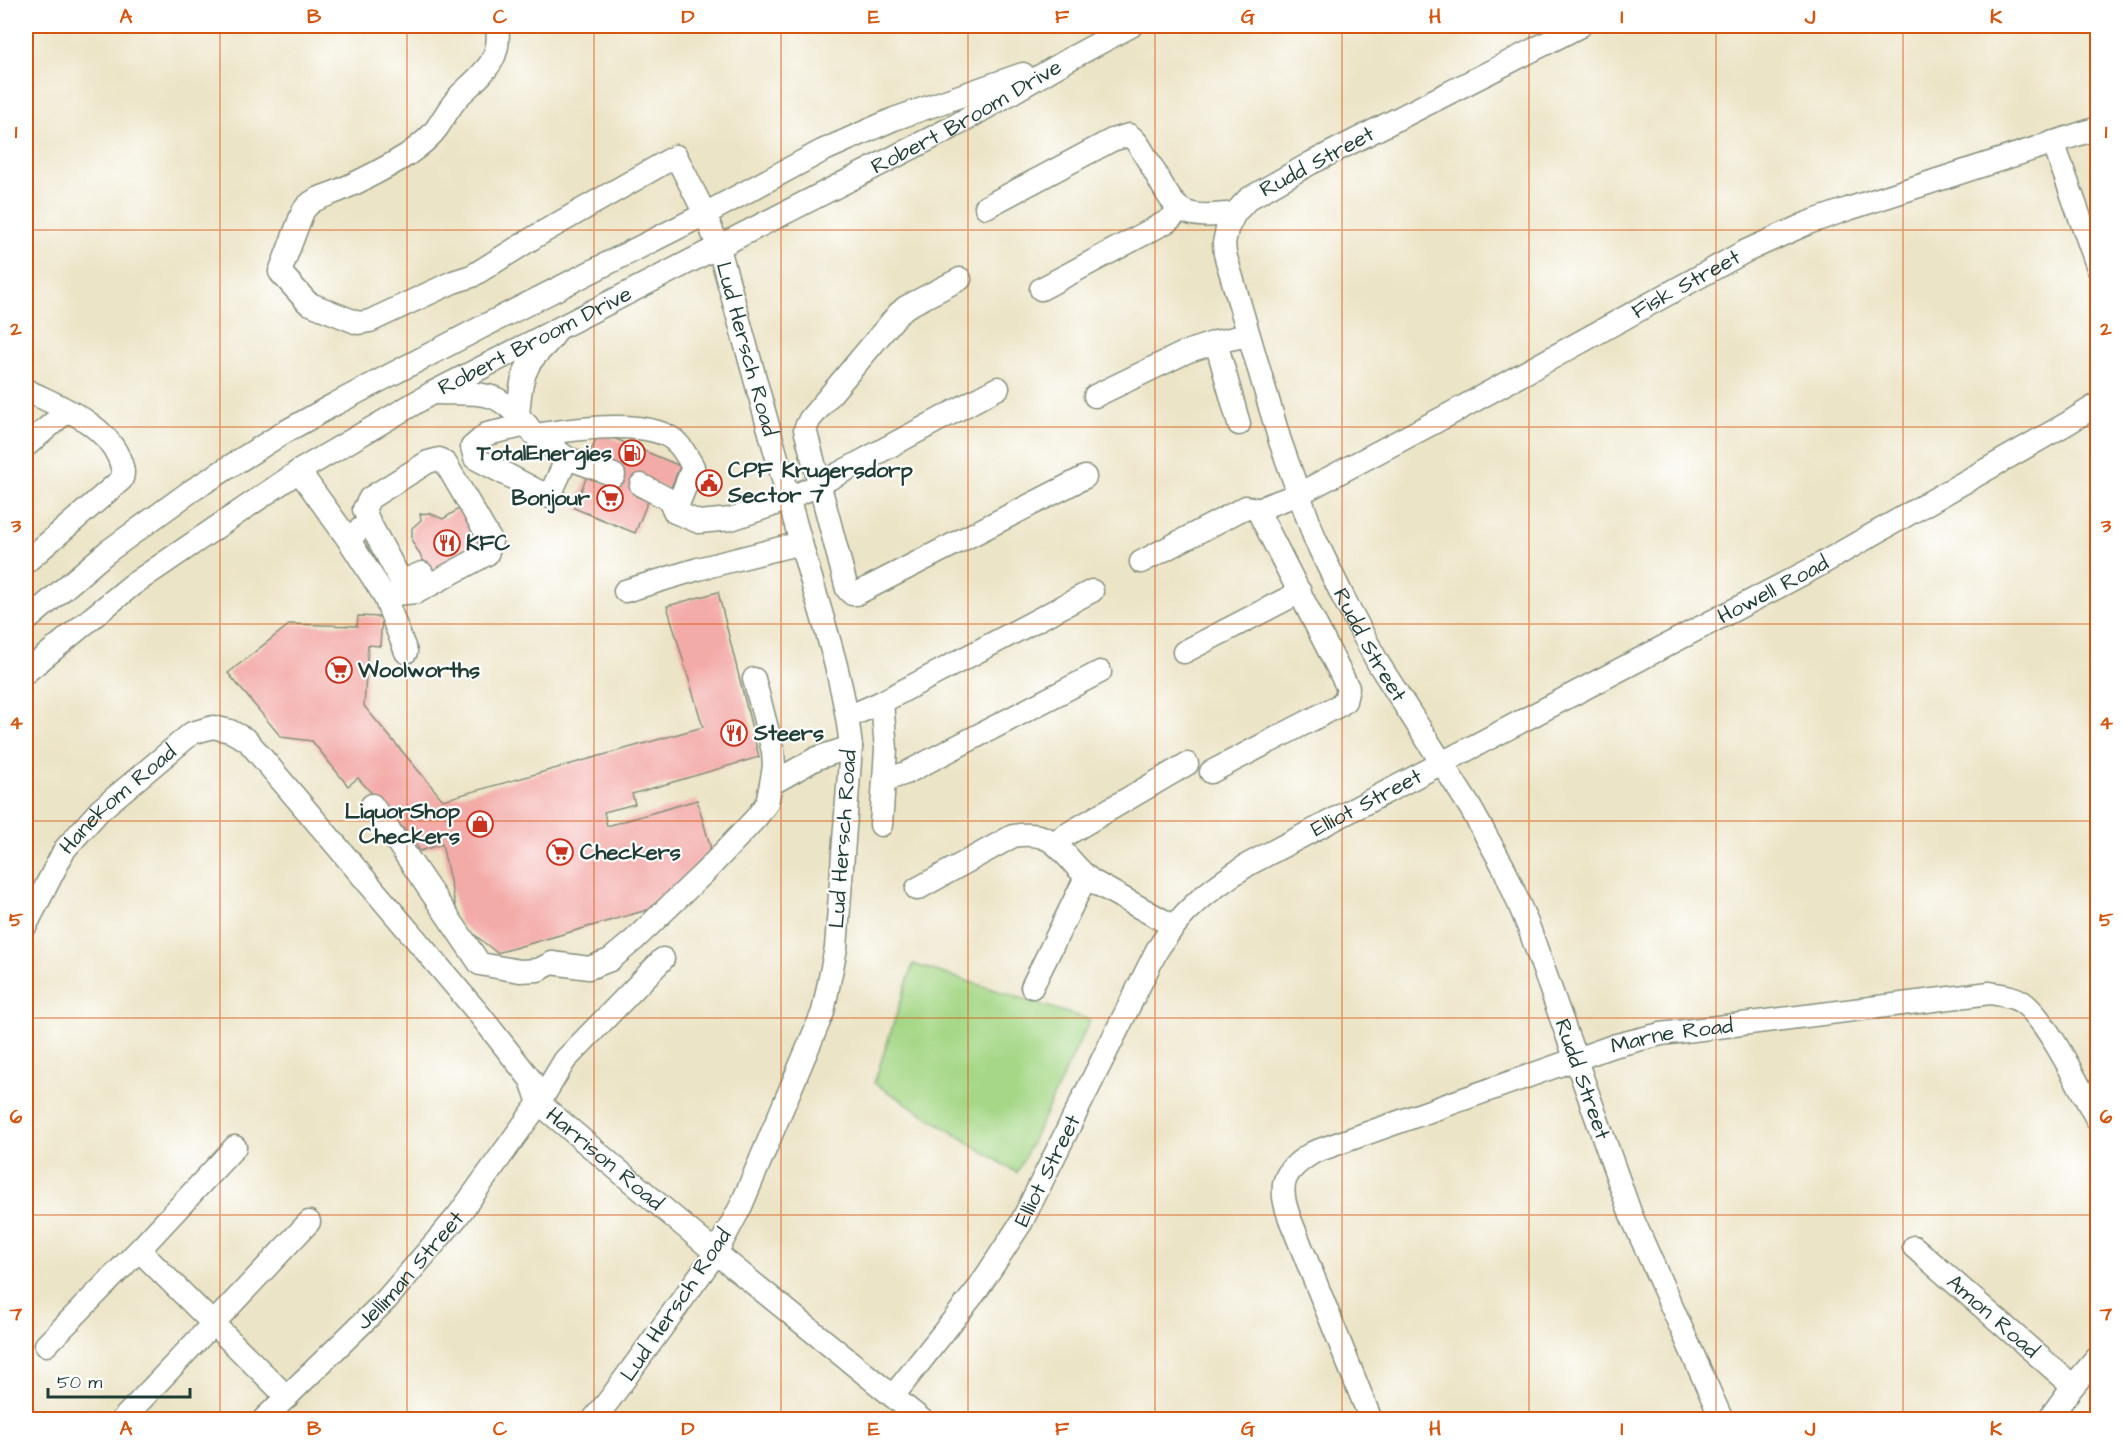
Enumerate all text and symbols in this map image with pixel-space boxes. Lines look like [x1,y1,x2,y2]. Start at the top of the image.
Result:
text: A [120,3,133,31]
text: B [307,3,322,31]
text: C [493,3,508,31]
text: D [682,3,695,31]
text: E [868,3,880,31]
text: F [1055,3,1070,31]
text: G [1241,3,1255,31]
text: H [1429,3,1441,31]
text: I [1620,3,1624,31]
text: J [1804,3,1816,31]
text: K [1990,3,2003,31]
street label: Robert Broom Drive [865,51,1067,182]
text: 1 [15,118,18,146]
text: 1 [2105,118,2108,146]
street label: Rudd Street [1254,119,1380,205]
street label: Fisk Street [1626,241,1746,327]
street label: Lud Hersch Road [708,258,786,439]
street label: Robert Broom Drive [433,278,637,403]
text: 2 [9,315,22,343]
text: 2 [2099,315,2112,343]
place label: TotalEnergies [476,438,612,470]
fuel station icon: TotalEnergies [617,438,647,468]
place label: CPF Krugersdorp Sector 7 [727,455,913,511]
public building icon: CPF Krugersdorp Sector 7 [694,468,724,498]
place label: Bonjour [511,483,591,514]
supermarket icon: Bonjour [595,483,625,513]
text: 3 [10,512,22,540]
text: 3 [2100,512,2112,540]
restaurant icon: KFC [432,528,462,558]
place label: KFC [466,528,511,559]
street label: Howell Road [1712,547,1834,631]
street label: Rudd Street [1325,583,1414,708]
supermarket icon: Woolworths [324,655,354,685]
place label: Woolworths [357,655,480,686]
text: 4 [9,709,23,737]
text: 4 [2099,709,2113,737]
restaurant icon: Steers [719,718,749,748]
place label: Steers [753,718,824,749]
street label: Hanekom Road [52,737,183,861]
street label: Lud Hersch Road [821,749,865,929]
street label: Elliot Street [1305,761,1427,844]
place label: LiquorShop Checkers [345,796,461,852]
shop icon: LiquorShop Checkers [465,809,495,839]
supermarket icon: Checkers [545,837,575,867]
place label: Checkers [580,837,681,868]
text: 5 [9,906,24,934]
text: 5 [2099,906,2114,934]
street label: Marne Road [1607,1010,1735,1062]
street label: Rudd Street [1547,1015,1618,1144]
street label: Harrison Road [539,1100,670,1218]
text: 6 [10,1103,23,1131]
text: 6 [2100,1103,2113,1131]
street label: Elliot Street [1006,1109,1088,1232]
street label: Jelliman Street [349,1204,471,1337]
street label: Lud Hersch Road [613,1222,739,1388]
street label: Amon Road [1940,1267,2046,1365]
text: 7 [9,1300,23,1328]
text: 7 [2099,1300,2113,1328]
scale bar [48,1361,190,1399]
text: 50 m [57,1370,102,1395]
text: A [120,1415,133,1443]
text: B [307,1415,322,1443]
text: C [493,1415,508,1443]
text: D [682,1415,695,1443]
text: E [868,1415,880,1443]
text: F [1055,1415,1070,1443]
text: G [1241,1415,1255,1443]
text: H [1429,1415,1441,1443]
text: I [1620,1415,1624,1443]
text: J [1804,1415,1816,1443]
text: K [1990,1415,2003,1443]

